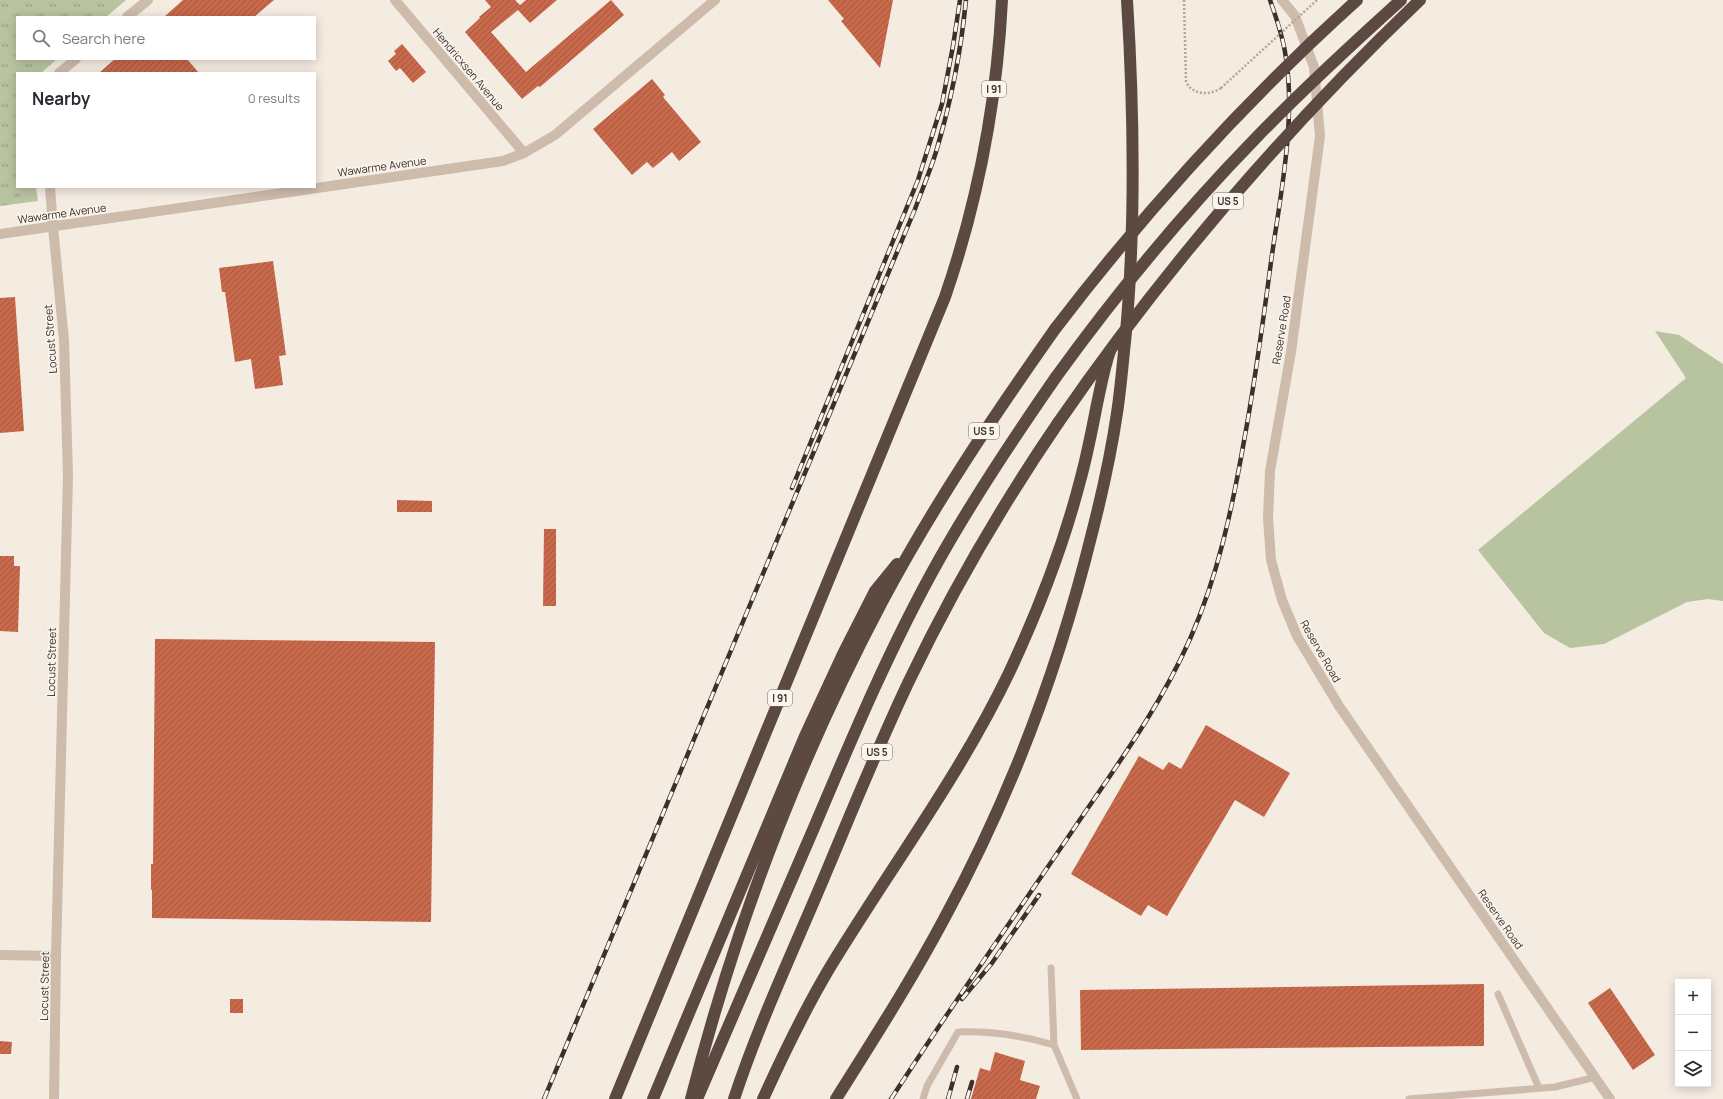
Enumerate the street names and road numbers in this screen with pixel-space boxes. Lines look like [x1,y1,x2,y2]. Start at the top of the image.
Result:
street label: Hendricxsen Avenue [430,24,508,114]
road number: I 91 [982,81,1006,97]
street label: Wawarme Avenue [337,152,428,180]
road number: US 5 [1213,193,1243,209]
street label: Wawarme Avenue [17,199,108,227]
street label: Reserve Road [1268,294,1294,366]
street label: Locust Street [40,304,60,374]
road number: US 5 [969,423,999,439]
street label: Reserve Road [1297,617,1345,685]
street label: Locust Street [43,627,59,697]
road number: I 91 [768,690,792,706]
road number: US 5 [862,744,892,760]
street label: Reserve Road [1475,886,1527,952]
street label: Locust Street [36,951,52,1021]

